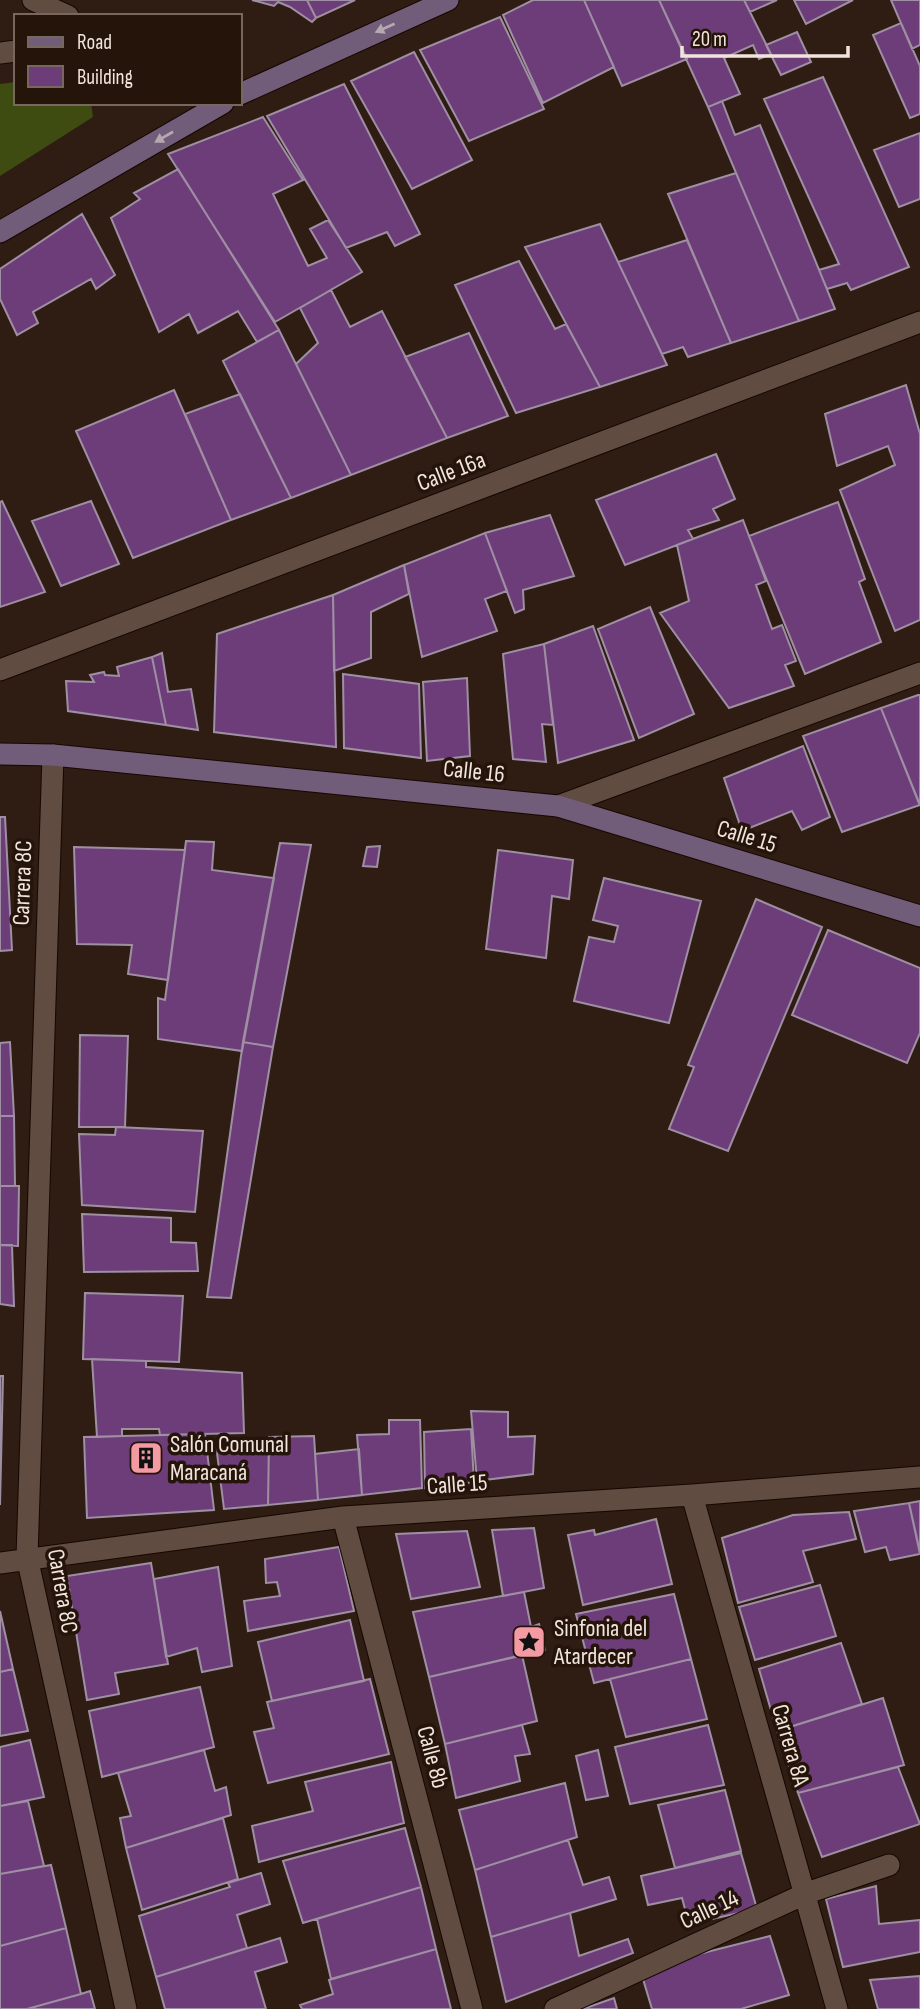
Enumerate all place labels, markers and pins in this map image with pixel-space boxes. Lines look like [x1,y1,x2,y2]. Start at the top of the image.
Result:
place label: Salón Comunal Maracaná [170,1430,289,1487]
building icon: Salón Comunal Maracaná [127,1439,165,1477]
place label: Sinfonia del Atardecer [553,1614,647,1671]
place icon: Sinfonia del Atardecer [510,1623,548,1661]

